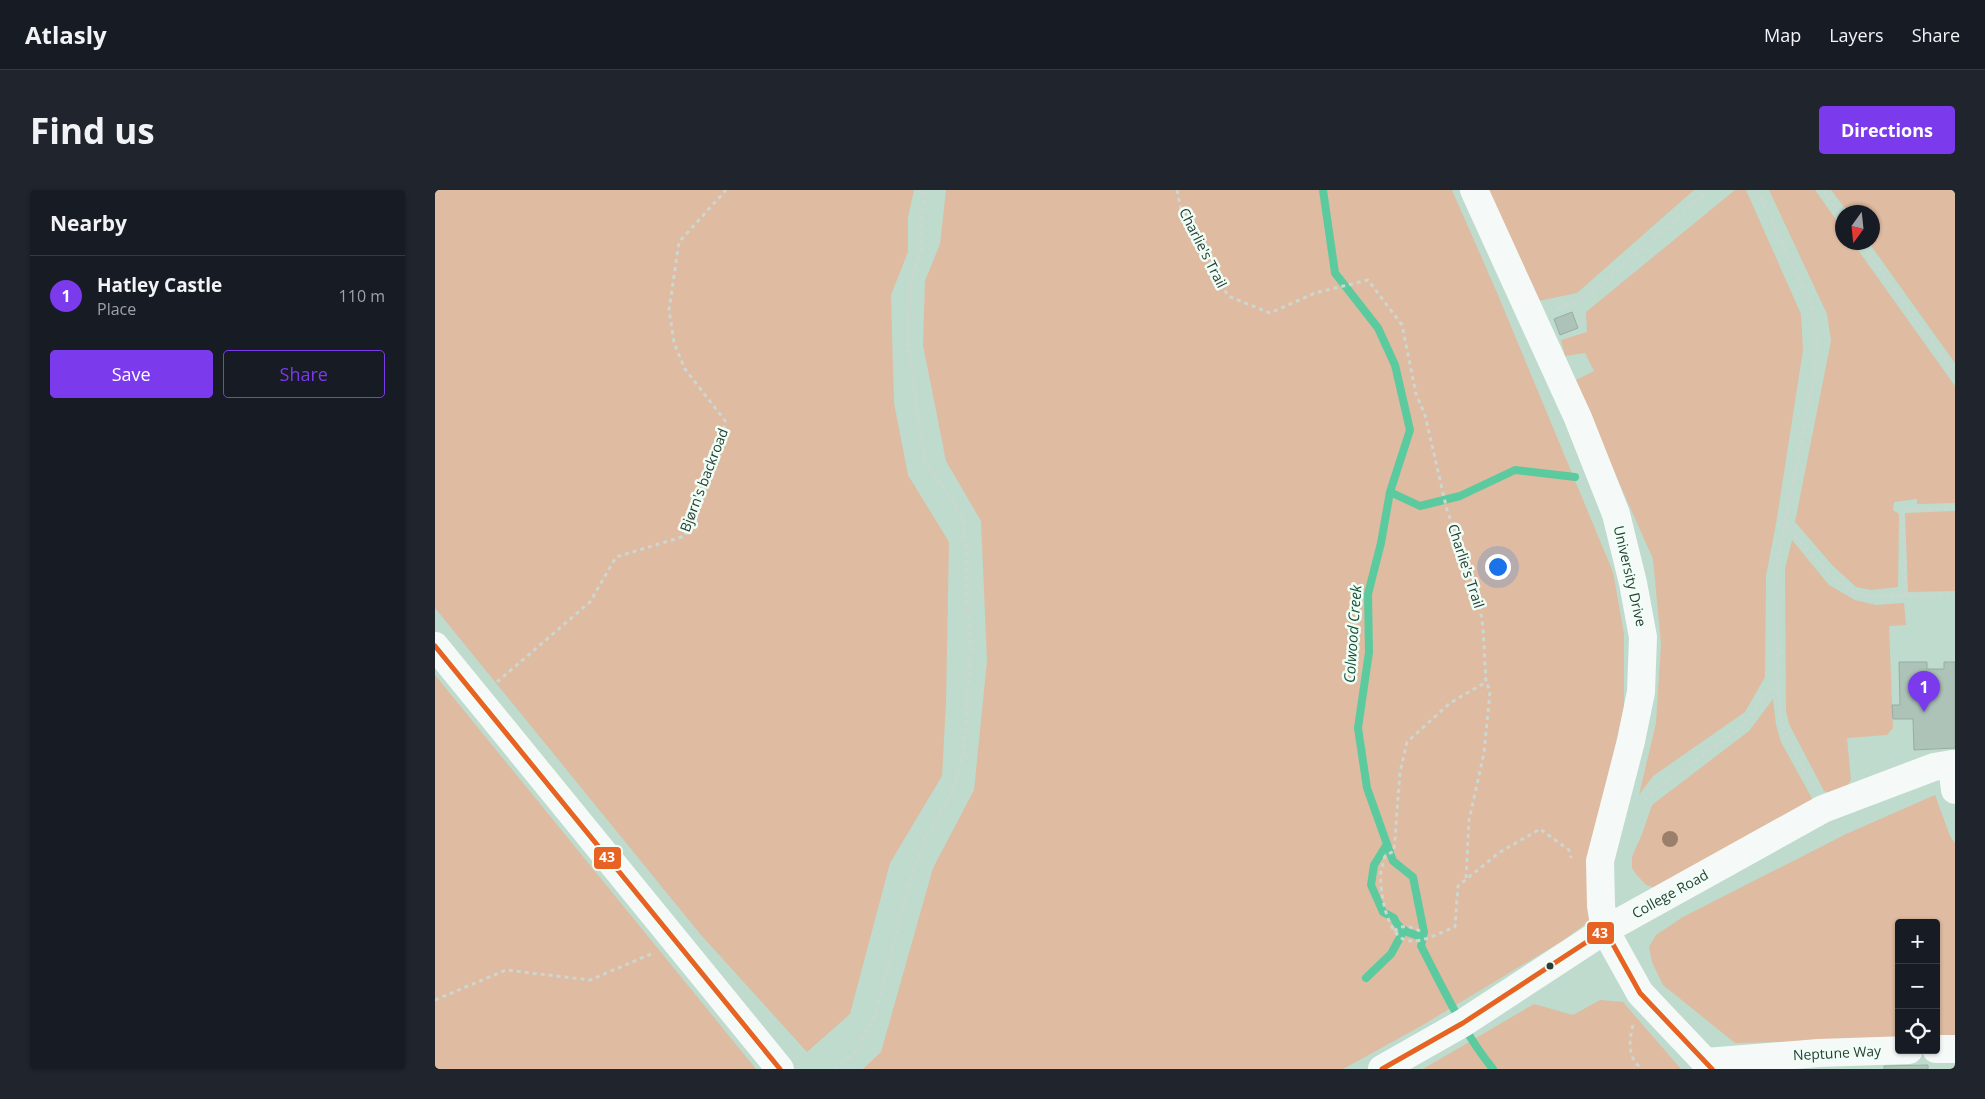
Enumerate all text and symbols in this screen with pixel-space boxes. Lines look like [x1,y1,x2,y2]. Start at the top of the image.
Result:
text: Atlasly [25,18,107,51]
text: Map [1764,23,1801,47]
text: Layers [1829,23,1884,47]
text: Share [1912,23,1960,47]
button: Directions [1819,106,1955,154]
text: Find us [30,107,155,154]
street label: Charlie's Trail [1175,204,1232,291]
north arrow [1835,205,1880,250]
text: Nearby [50,209,127,237]
text: Hatley Castle [97,272,222,298]
text: 1 [61,285,71,307]
text: 110 m [339,285,385,307]
text: Place [97,298,136,320]
button: Save [50,350,213,398]
button: Share [223,350,385,398]
street label: Bjørn's backroad [675,425,732,534]
street label: Charlie's Trail [1444,521,1489,610]
street label: University Drive [1610,524,1651,628]
your location [1485,554,1511,580]
water label: Colwood Creek [1339,584,1365,684]
pin: 1 [1908,671,1940,712]
line badge: 43 [593,846,622,870]
text: 43 [599,847,615,866]
street label: College Road [1628,865,1711,922]
map controls [1895,919,1940,1054]
button: + [1895,919,1940,964]
line badge: 43 [1586,921,1615,945]
text: 43 [1592,923,1608,942]
unlabelled marker [1545,961,1555,971]
button: − [1895,964,1940,1009]
button: locate [1895,1009,1940,1054]
street label: Neptune Way [1792,1041,1883,1064]

